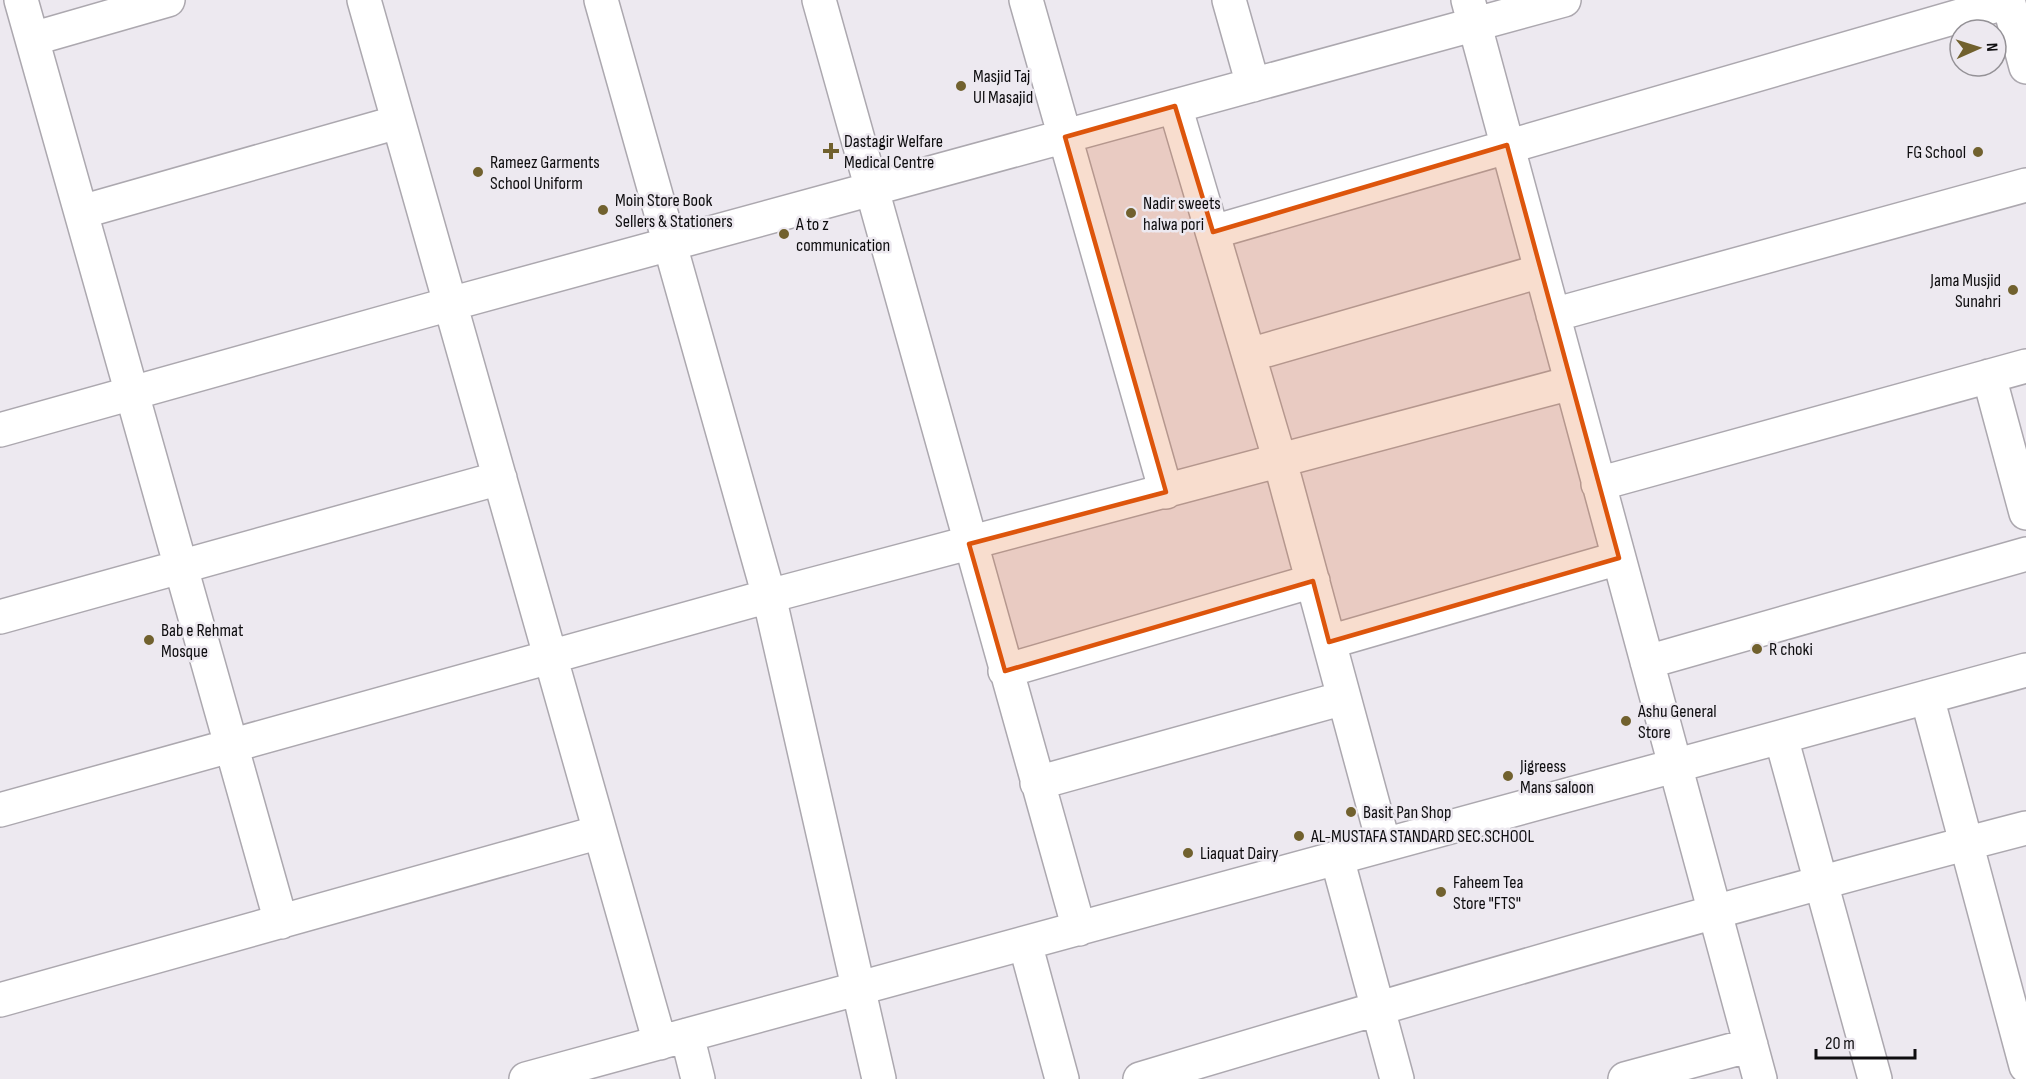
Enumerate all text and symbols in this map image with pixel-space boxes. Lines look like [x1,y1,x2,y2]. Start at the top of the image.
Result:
north arrow [1948,18,2008,78]
text: N [1982,43,2001,52]
place label: Masjid Taj Ul Masajid [973,66,1033,108]
marker: Masjid Taj Ul Masajid [954,79,968,93]
place label: Dastagir Welfare Medical Centre [844,131,943,173]
marker: Dastagir Welfare Medical Centre [822,142,840,160]
place label: FG School [1906,142,1966,163]
marker: FG School [1971,145,1985,159]
place label: Rameez Garments School Uniform [490,152,600,194]
marker: Rameez Garments School Uniform [471,165,485,179]
place label: Moin Store Book Sellers & Stationers [615,190,733,232]
place label: Nadir sweets halwa pori [1143,193,1221,235]
marker: Moin Store Book Sellers & Stationers [596,203,610,217]
marker: Nadir sweets halwa pori [1124,206,1138,220]
place label: A to z communication [795,214,890,256]
marker: A to z communication [777,227,791,241]
place label: Jama Musjid Sunahri [1929,270,2001,312]
marker: Jama Musjid Sunahri [2006,283,2020,297]
place label: Bab e Rehmat Mosque [161,620,244,662]
marker: Bab e Rehmat Mosque [142,633,156,647]
place label: R choki [1769,639,1813,660]
marker: R choki [1750,642,1764,656]
place label: Ashu General Store [1637,701,1717,743]
marker: Ashu General Store [1619,714,1633,728]
place label: Jigreess Mans saloon [1519,756,1594,798]
marker: Jigreess Mans saloon [1501,769,1515,783]
place label: Basit Pan Shop [1363,802,1451,823]
marker: Basit Pan Shop [1344,805,1358,819]
place label: AL-MUSTAFA STANDARD SEC.SCHOOL [1310,826,1534,847]
marker: AL-MUSTAFA STANDARD SEC.SCHOOL [1292,829,1306,843]
place label: Liaquat Dairy [1200,843,1279,864]
marker: Liaquat Dairy [1181,846,1195,860]
place label: Faheem Tea Store "FTS" [1453,872,1523,914]
marker: Faheem Tea Store "FTS" [1434,885,1448,899]
scale bar [1816,1022,1915,1060]
text: 20 m [1825,1033,1855,1054]

